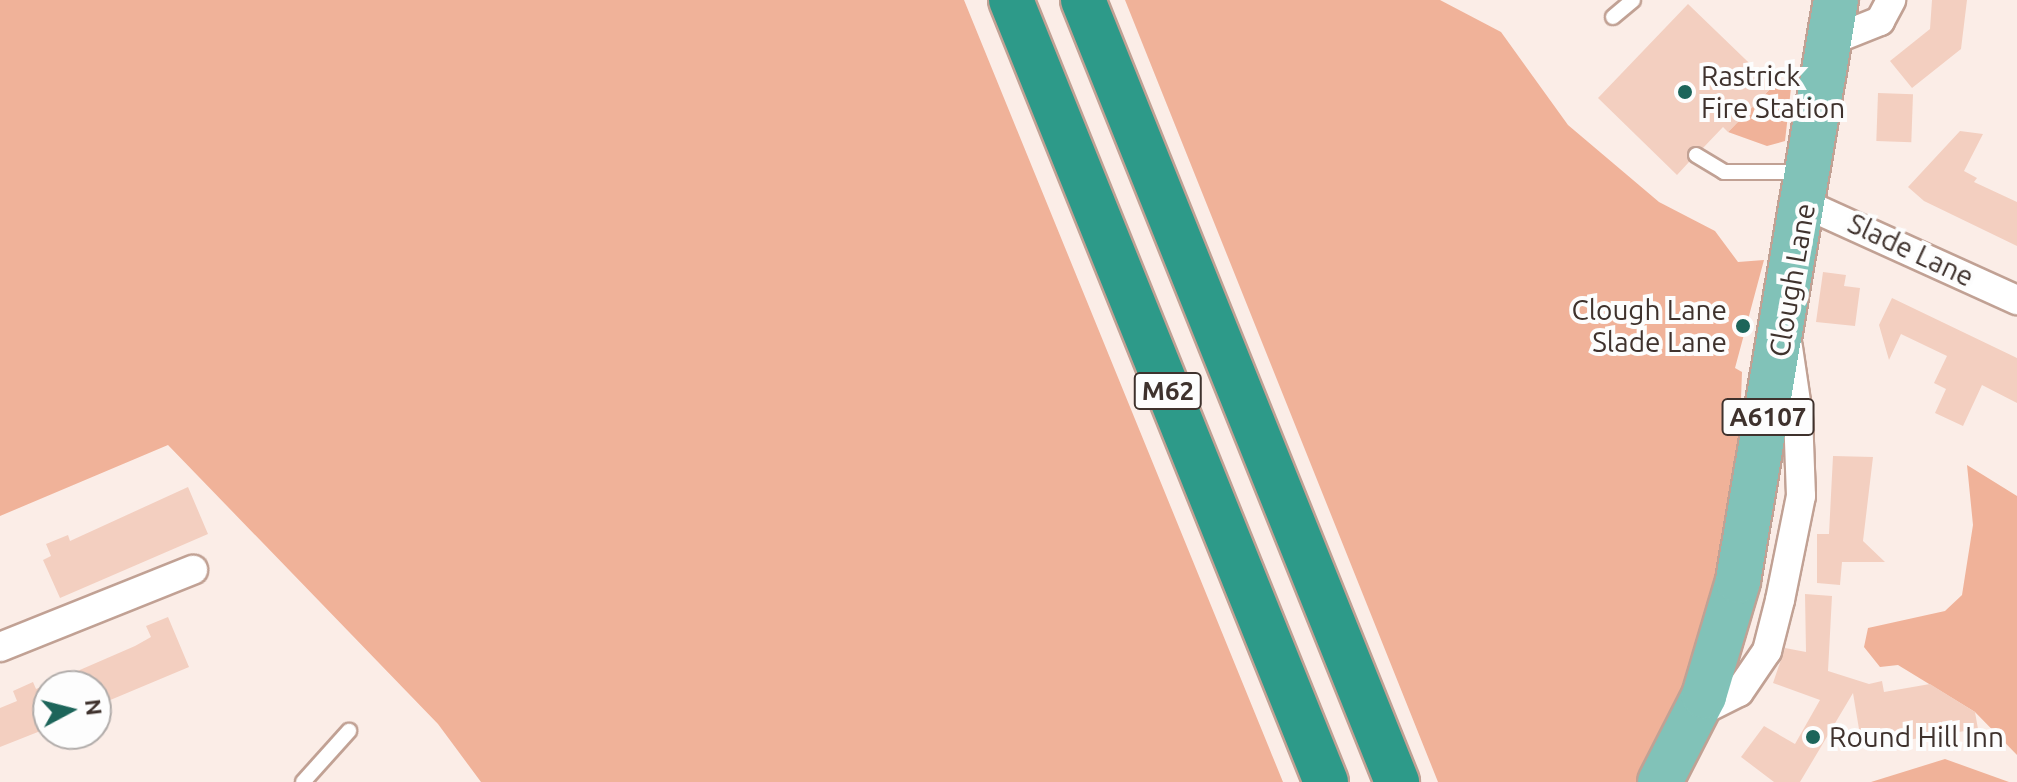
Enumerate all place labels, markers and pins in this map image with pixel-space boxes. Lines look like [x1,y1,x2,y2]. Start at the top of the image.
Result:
place label: Rastrick Fire Station [1701,59,1845,125]
marker: Rastrick Fire Station [1676,83,1694,101]
place label: Clough Lane Slade Lane [1572,293,1727,359]
marker: Clough Lane Slade Lane [1734,317,1752,335]
place label: Round Hill Inn [1829,720,2004,754]
marker: Round Hill Inn [1804,728,1822,746]

